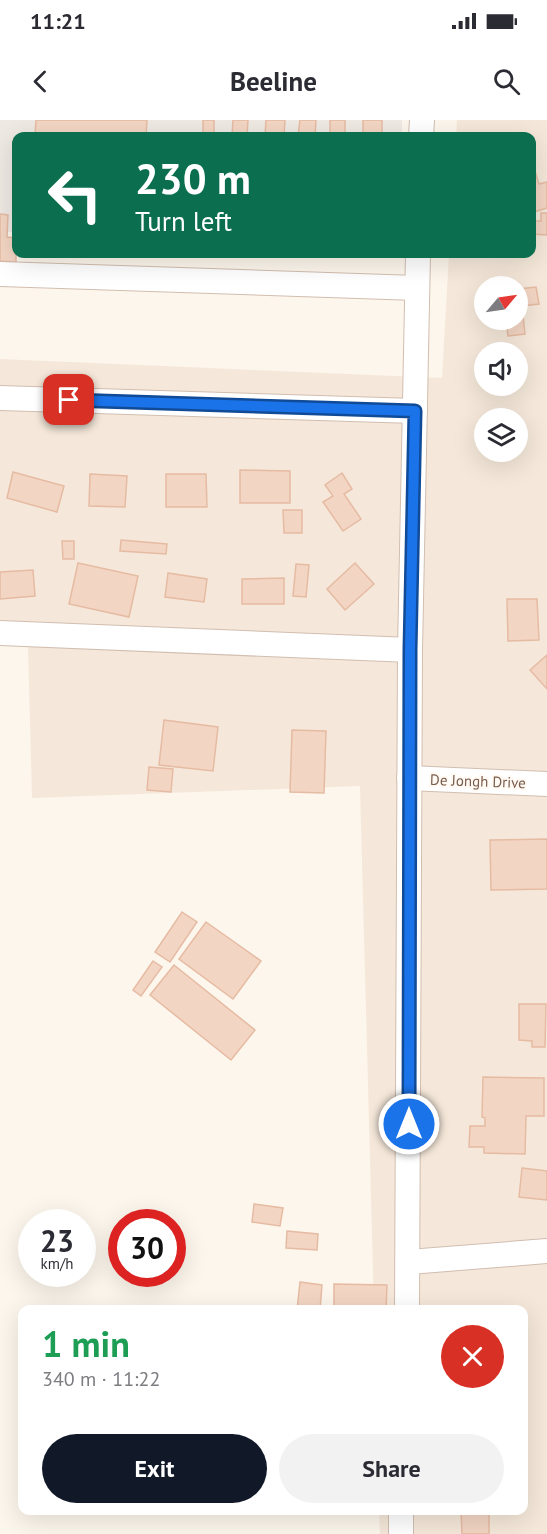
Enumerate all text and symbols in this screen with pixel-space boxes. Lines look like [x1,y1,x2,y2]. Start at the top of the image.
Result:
text: 11:21 [30,7,86,35]
text: Beeline [230,64,317,98]
icon: back [24,65,57,98]
icon: search [490,65,523,98]
text: 230 m [135,151,251,206]
icon: left [36,156,114,234]
text: Turn left [135,204,232,238]
north arrow [474,276,528,330]
map controls [474,276,528,462]
button: sound [474,342,528,396]
pin [43,374,94,425]
icon: arrive [52,383,85,416]
button: layers [474,408,528,462]
street label: De Jongh Drive [430,770,526,792]
position arrow [377,1092,441,1156]
speed limit sign: 30 [108,1209,186,1287]
text: 23 [40,1221,74,1260]
text: km/h [41,1254,73,1273]
text: 1 min [42,1320,130,1367]
button: close [441,1325,504,1388]
text: 340 m · 11:22 [42,1366,160,1392]
button: Exit [42,1434,267,1503]
button: Share [279,1434,504,1503]

